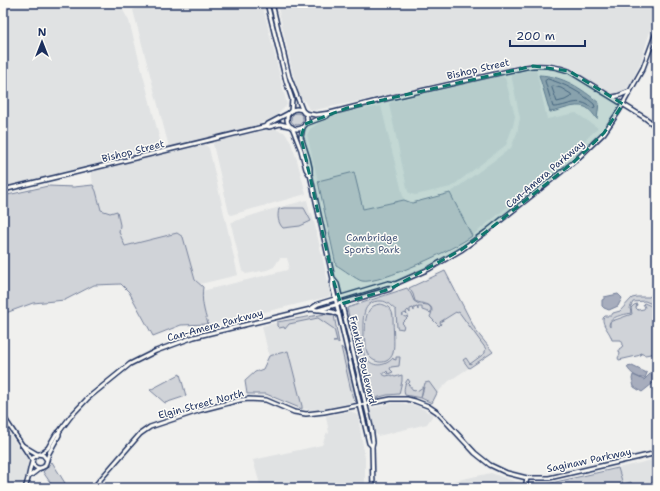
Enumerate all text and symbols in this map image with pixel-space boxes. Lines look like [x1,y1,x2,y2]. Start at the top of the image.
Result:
north arrow [22,22,62,62]
scale bar [510,22,585,48]
text: N [38,25,47,40]
text: 200 m [516,28,555,44]
street label: Bishop Street [445,55,511,83]
street label: Bishop Street [100,137,166,165]
street label: Can-Amera Parkway [503,137,587,211]
park label: Cambridge Sports Park [344,231,400,256]
street label: Can-Amera Parkway [166,306,265,344]
street label: Franklin Boulevard [347,315,380,406]
street label: Elgin Street North [157,386,245,422]
street label: Saginaw Parkway [546,445,633,475]

